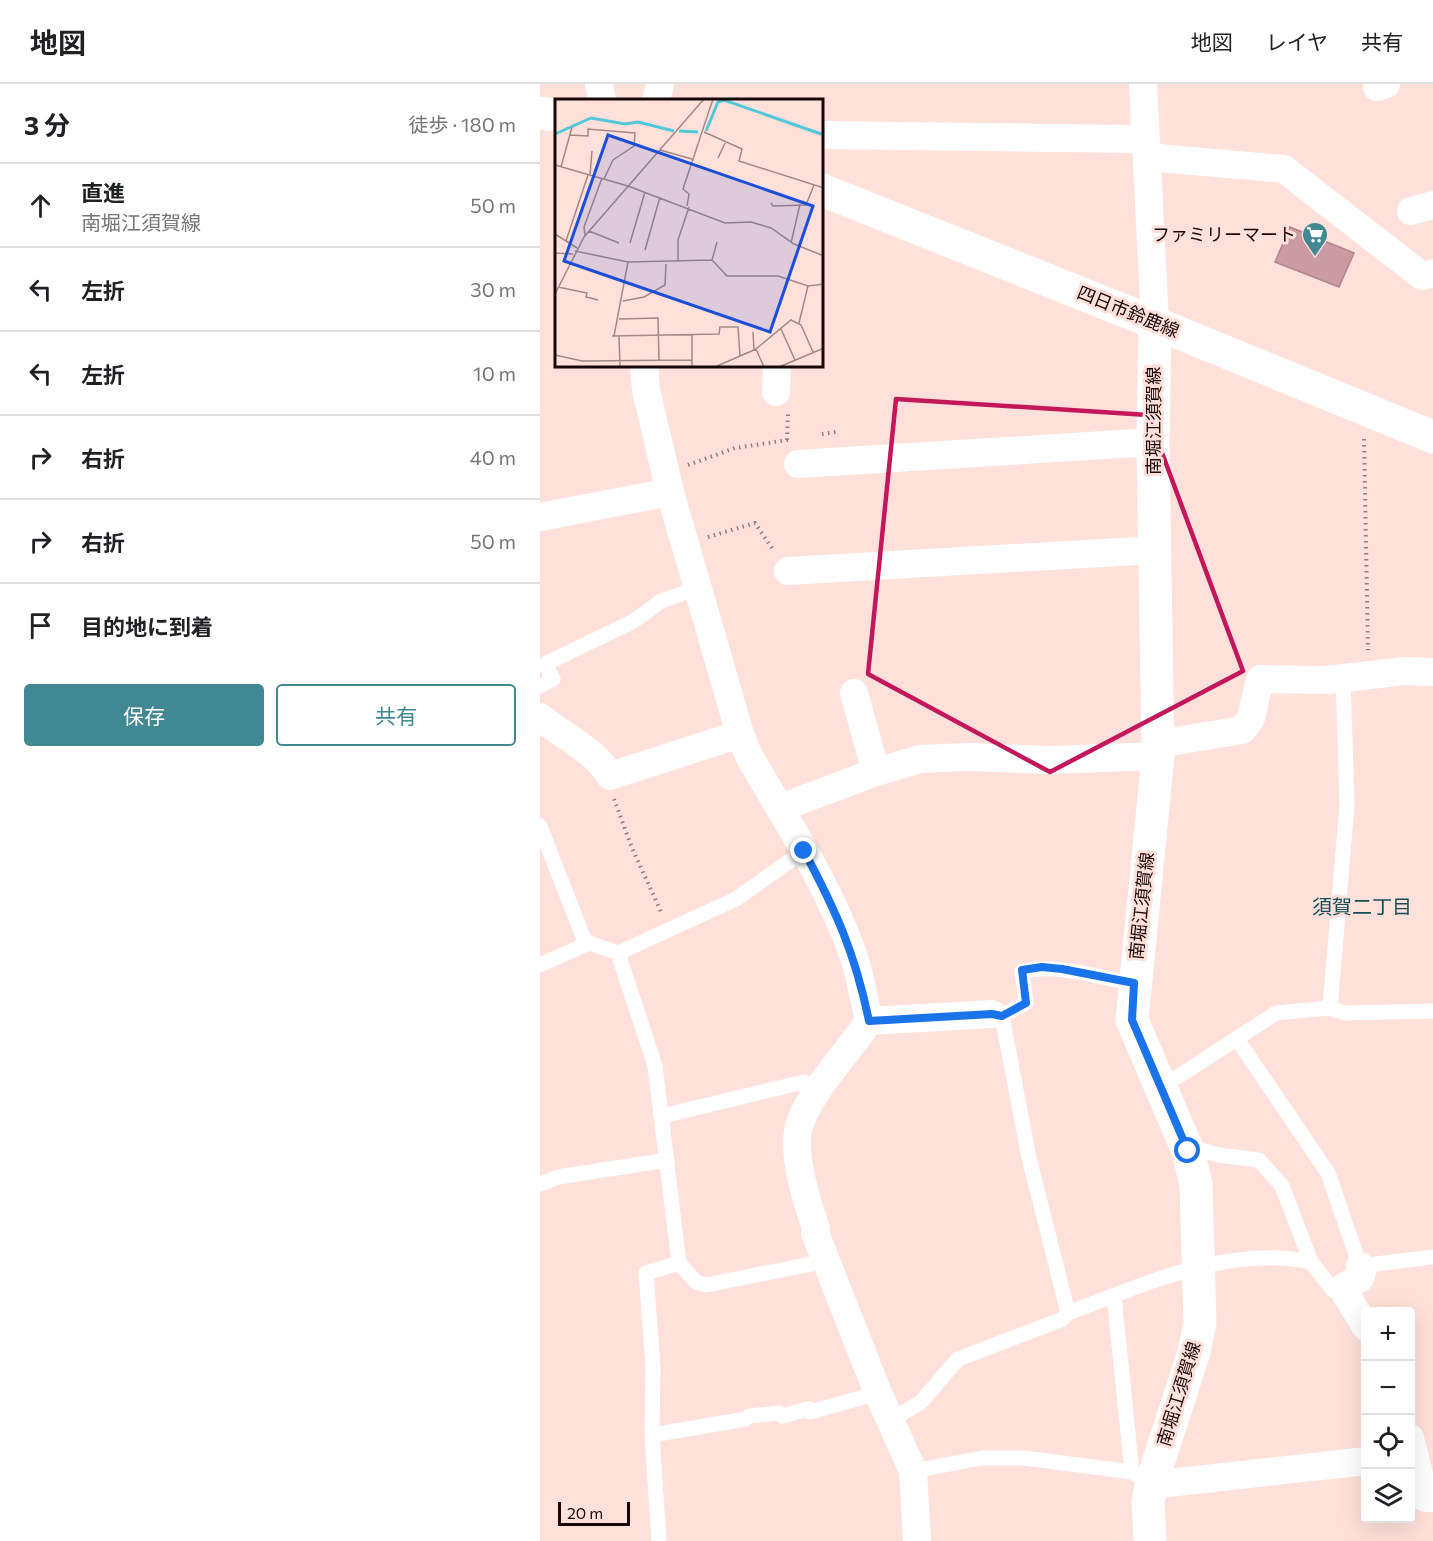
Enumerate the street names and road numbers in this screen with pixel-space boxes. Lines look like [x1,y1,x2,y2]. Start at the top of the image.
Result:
street label: 四日市鈴鹿線 [1074,281,1183,342]
street label: 南堀江須賀線 [1142,367,1164,475]
street label: 南堀江須賀線 [1124,851,1158,961]
street label: 南堀江須賀線 [1152,1339,1204,1449]

